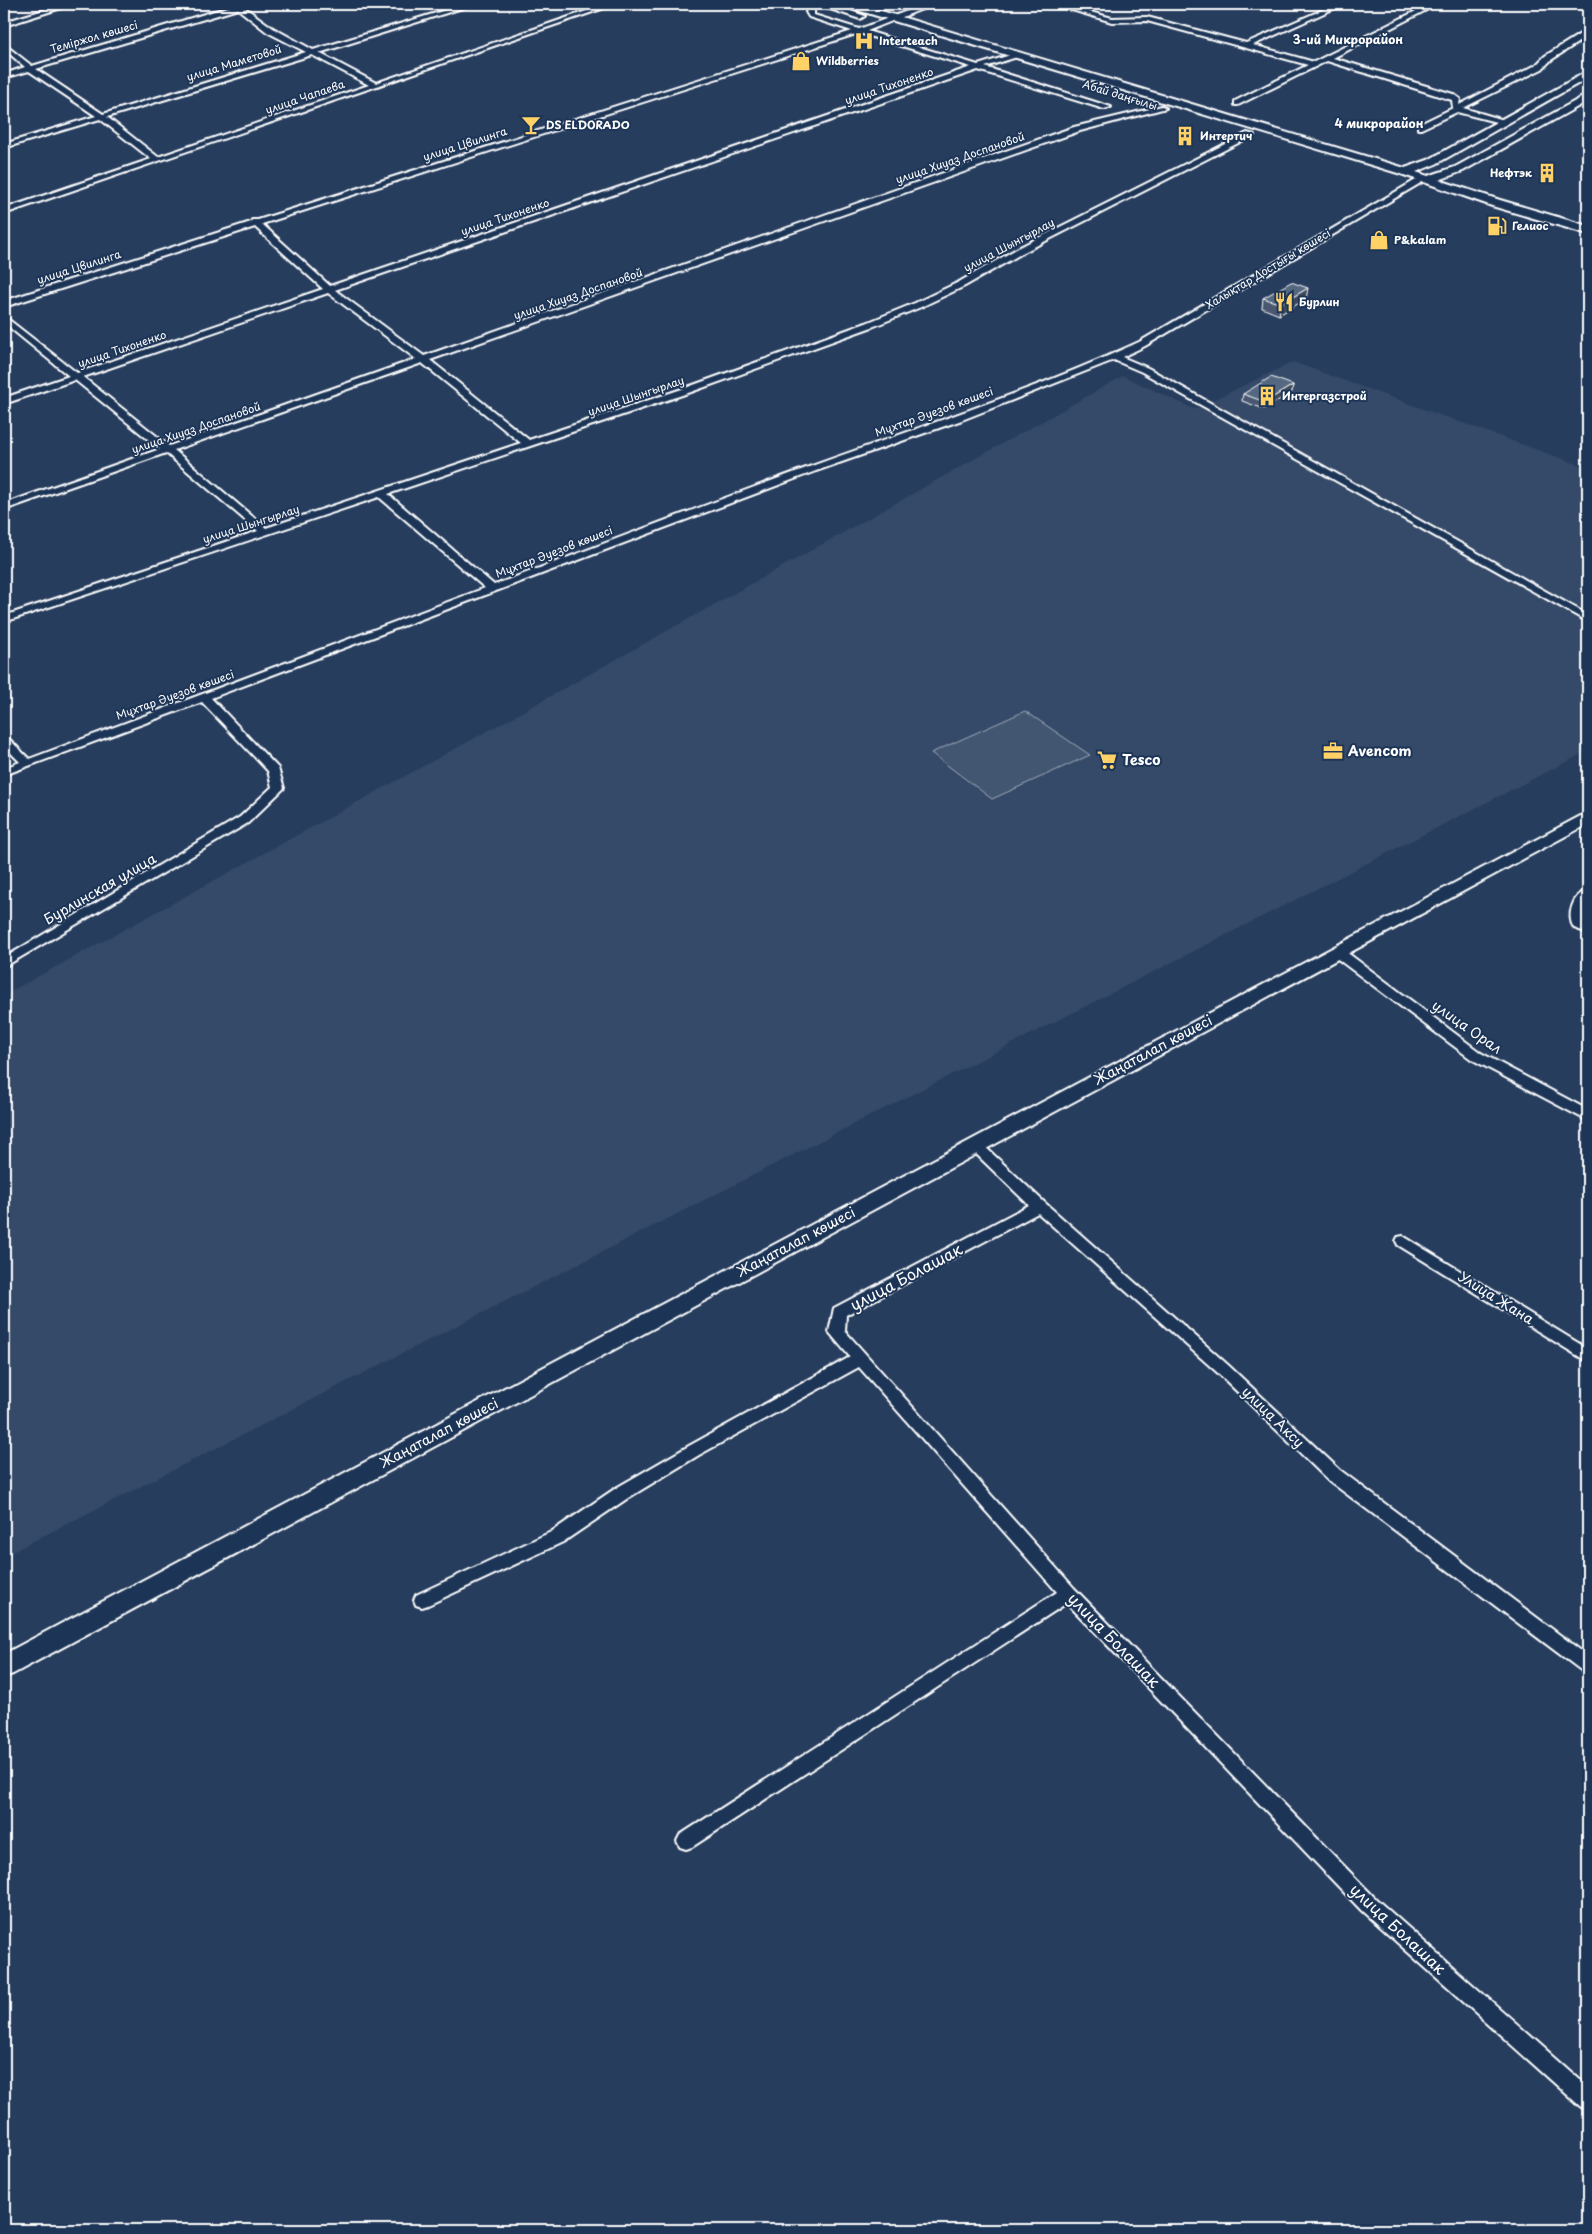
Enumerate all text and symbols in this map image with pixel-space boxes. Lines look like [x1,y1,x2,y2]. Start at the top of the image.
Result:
street label: Теміржол көшесі [48,16,140,57]
hospital icon: Interteach [853,30,875,52]
district label: 3-ий Микрорайон [1293,30,1403,48]
place label: Interteach [879,32,938,49]
street label: улица Маметовой [184,40,283,85]
shop icon: Wildberries [790,50,812,72]
place label: Wildberries [816,52,879,69]
street label: улица Тихоненко [842,62,935,109]
street label: улица Чапаева [263,75,347,118]
street label: Абай даңғылы [1081,75,1160,114]
bar icon: DS ELDORADO [520,114,542,136]
district label: 4 микрорайон [1335,114,1424,132]
place label: DS ELDORADO [546,116,630,133]
street label: улица Цвилинга [421,122,509,165]
building icon: Интертич [1174,125,1196,147]
street label: улица Хиуаз Доспановой [893,127,1027,188]
place label: Интертич [1200,127,1252,144]
building icon: Нефтэк [1536,162,1558,184]
place label: Нефтэк [1490,164,1533,181]
street label: улица Тихоненко [458,193,551,240]
street label: улица Шынгырлау [960,213,1057,276]
fuel station icon: Гелиос [1486,215,1508,237]
place label: Гелиос [1512,217,1549,234]
street label: Халықтар Достығы көшесі [1202,224,1334,313]
shop icon: P&kalam [1368,229,1390,251]
place label: P&kalam [1394,231,1446,248]
street label: улица Цвилинга [35,245,123,288]
street label: улица Хиуаз Доспановой [511,263,645,324]
restaurant icon: Бурлин [1273,291,1295,313]
place label: Бурлин [1299,293,1340,310]
street label: улица Тихоненко [75,325,168,372]
street label: улица Шынгырлау [585,371,686,420]
street label: Мұхтар Әуезов көшесі [872,382,995,441]
building icon: Интергазстрой [1256,385,1278,407]
place label: Интергазстрой [1282,387,1367,404]
street label: улица Хиуаз Доспановой [129,397,263,458]
street label: улица Шынгырлау [200,500,301,547]
street label: Мұхтар Әуезов көшесі [493,521,615,582]
street label: Мұхтар Әуезов көшесі [113,665,236,724]
office icon: Avencom [1322,740,1344,762]
place label: Avencom [1347,740,1411,761]
supermarket icon: Tesco [1096,749,1118,771]
place label: Tesco [1122,749,1160,770]
street label: Бурлинская улица [40,848,160,929]
street label: улица Орал [1428,995,1507,1059]
street label: Жаңаталап көшесі [1089,1009,1216,1090]
street label: Жаңаталап көшесі [732,1201,859,1282]
street label: улица Болашак [845,1236,966,1316]
street label: Улица Жана [1454,1266,1538,1329]
street label: улица Аксу [1237,1381,1309,1452]
street label: Жаңаталап көшесі [375,1392,502,1473]
street label: улица Болашак [1063,1586,1167,1693]
street label: улица Болашак [1345,1877,1453,1980]

